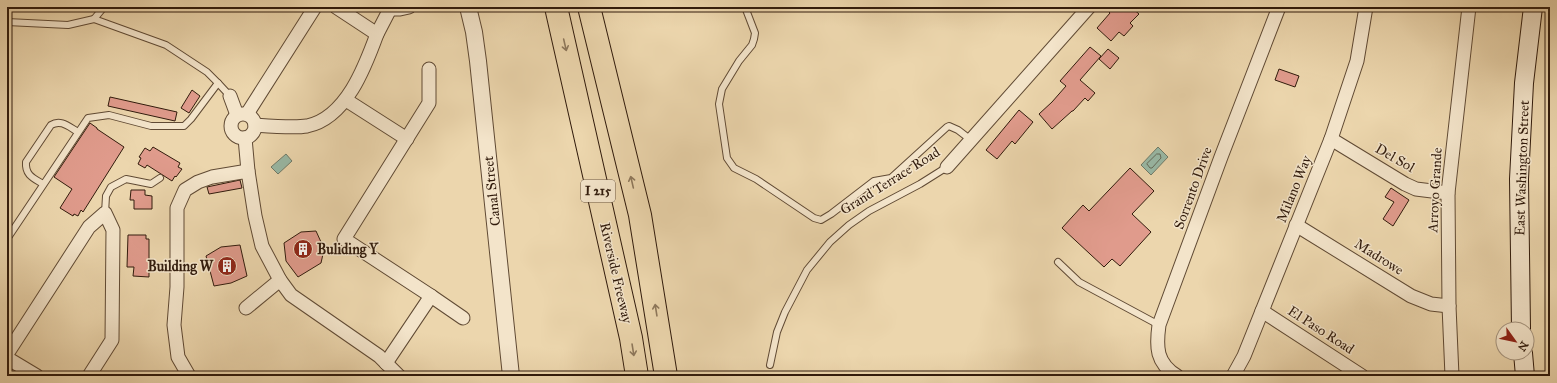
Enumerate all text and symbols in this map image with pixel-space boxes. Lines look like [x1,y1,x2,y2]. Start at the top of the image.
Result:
one-way arrow [561,38,569,51]
street label: East Washington Street [1511,100,1533,236]
street label: Del Sol [1372,140,1418,176]
street label: Grand Terrace Road [837,144,943,218]
street label: Sorrento Drive [1170,144,1216,232]
street label: Arroyo Grande [1424,147,1446,234]
street label: Milano Way [1273,153,1315,225]
street label: Canal Street [480,155,504,227]
one-way arrow [628,176,636,189]
road number: I 215 [581,180,615,202]
street label: Riverside Freeway [596,221,636,326]
street label: Madrowe [1351,235,1407,279]
building icon: Buliding Y [292,238,314,260]
place label: Buliding Y [317,241,379,259]
building icon: Building W [216,255,238,277]
place label: Building W [147,258,214,276]
street label: El Paso Road [1285,302,1357,358]
one-way arrow [651,304,659,317]
north arrow [1495,321,1535,361]
text: N [1515,339,1531,354]
one-way arrow [629,343,637,356]

